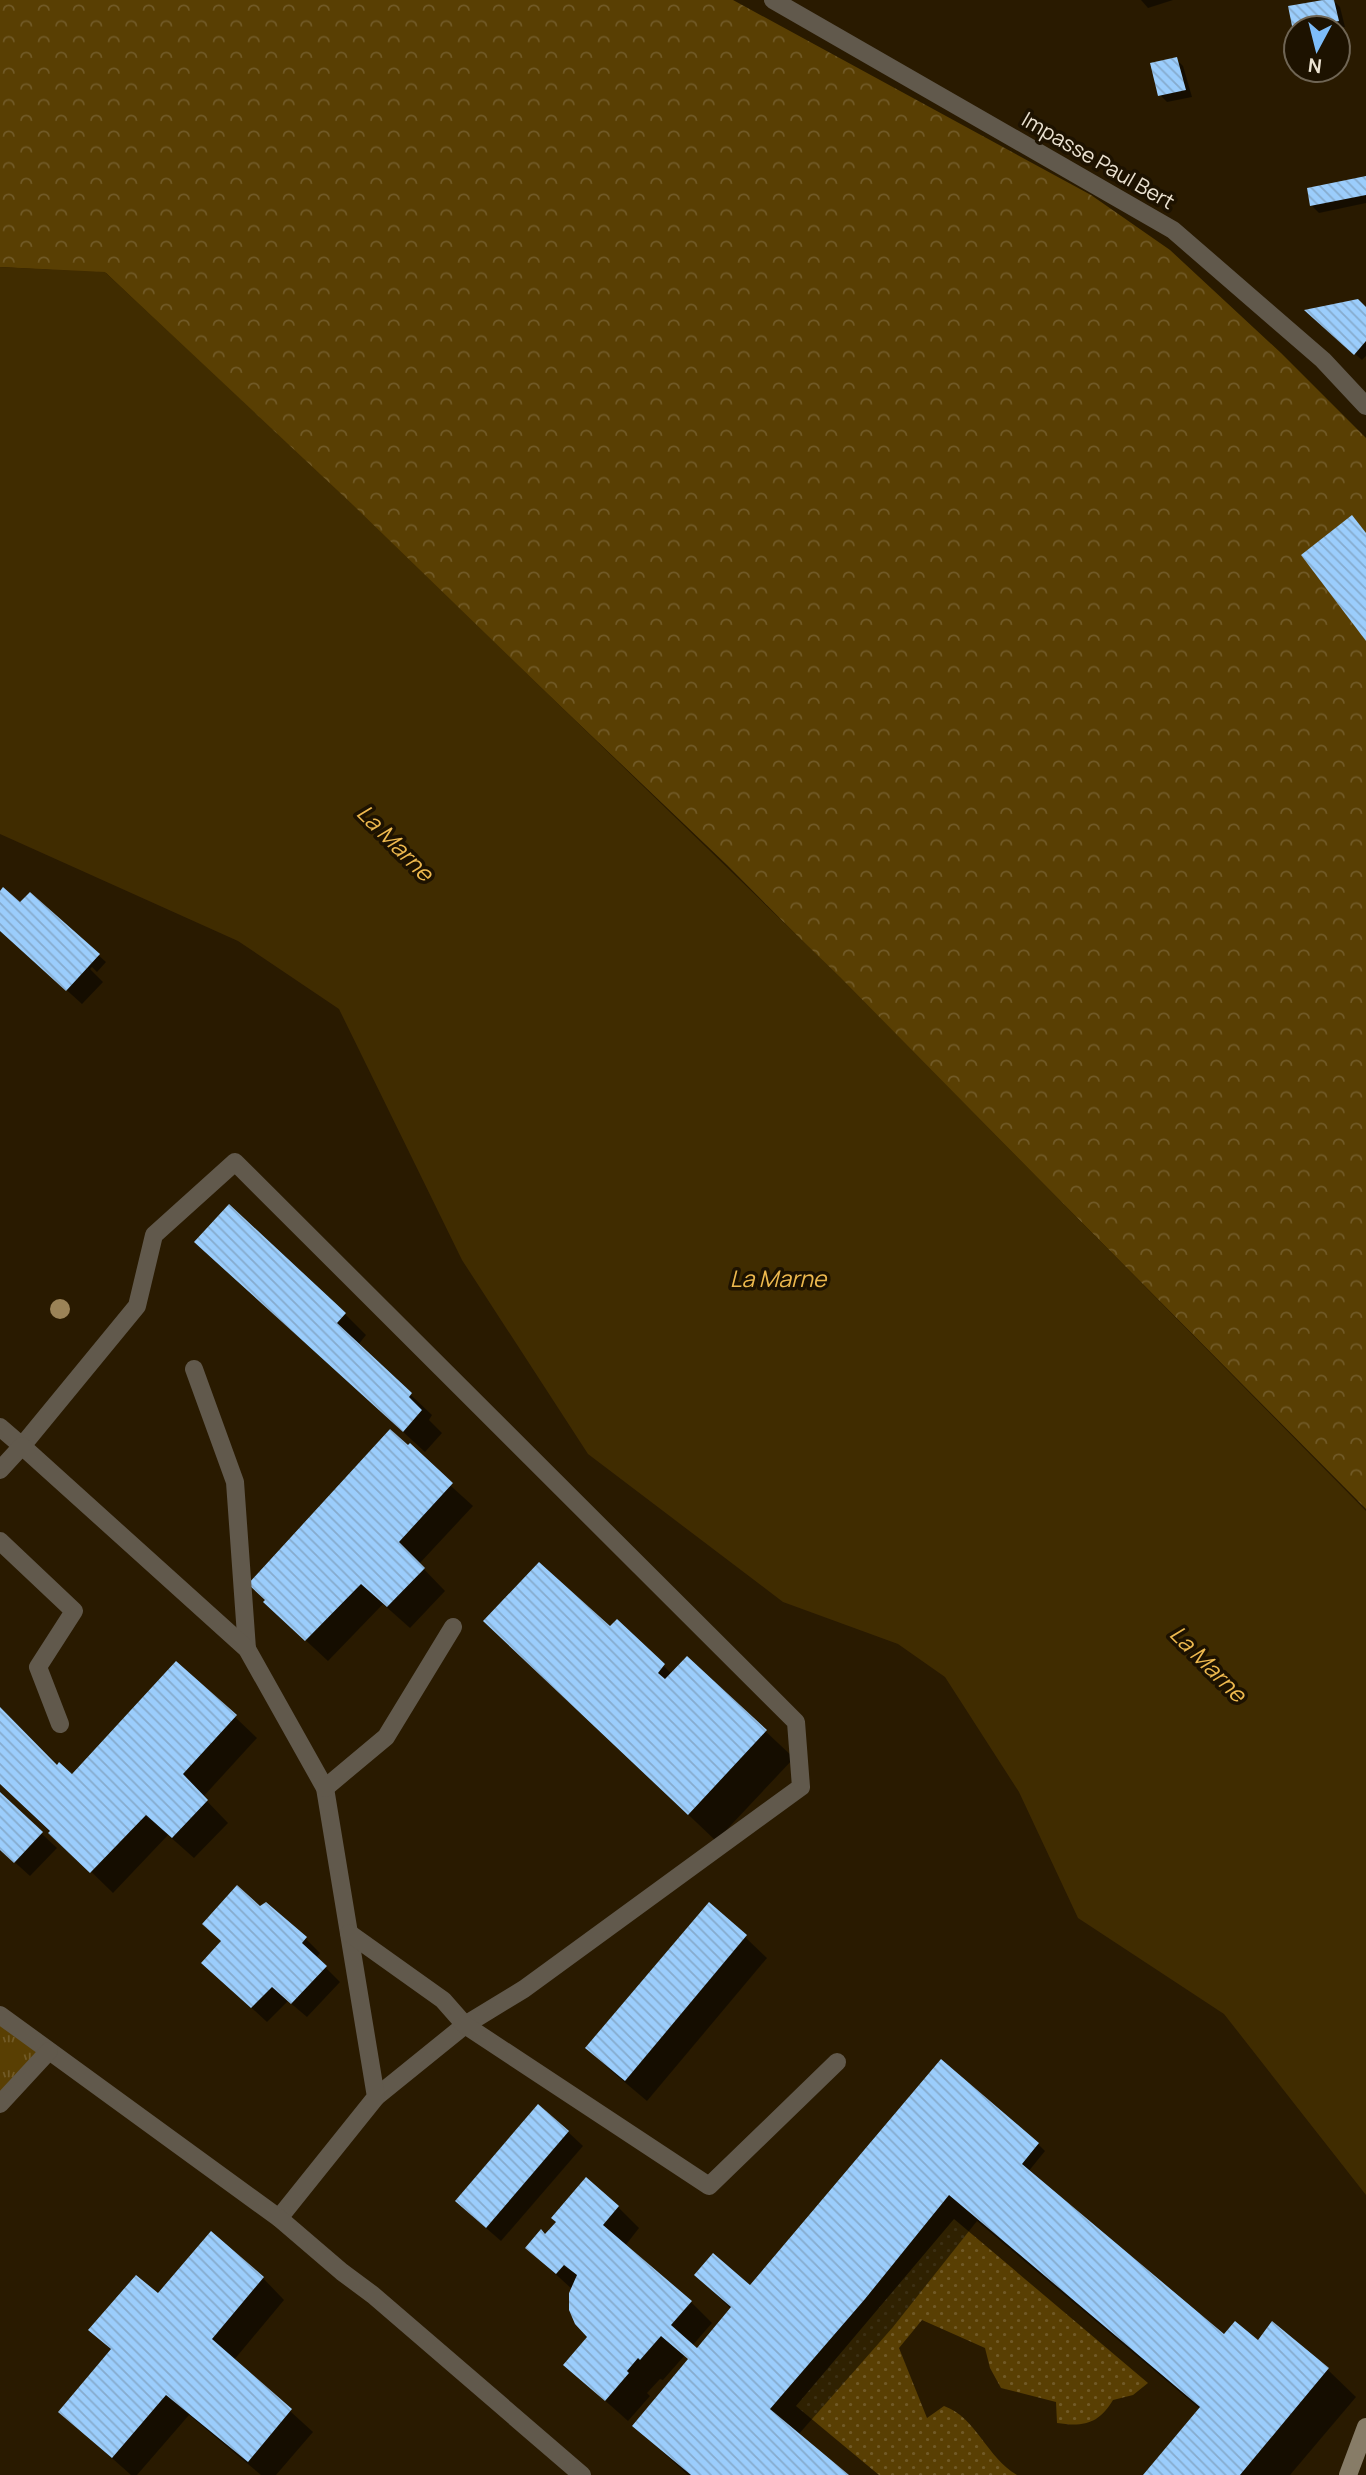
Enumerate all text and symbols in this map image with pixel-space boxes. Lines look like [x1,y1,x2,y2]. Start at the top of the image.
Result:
north arrow [1282,14,1352,84]
text: N [1307,52,1323,80]
street label: Impasse Paul Bert [1017,105,1180,215]
water label: La Marne [350,797,442,889]
water label: La Marne [730,1262,828,1294]
water label: La Marne [1163,1618,1255,1710]

